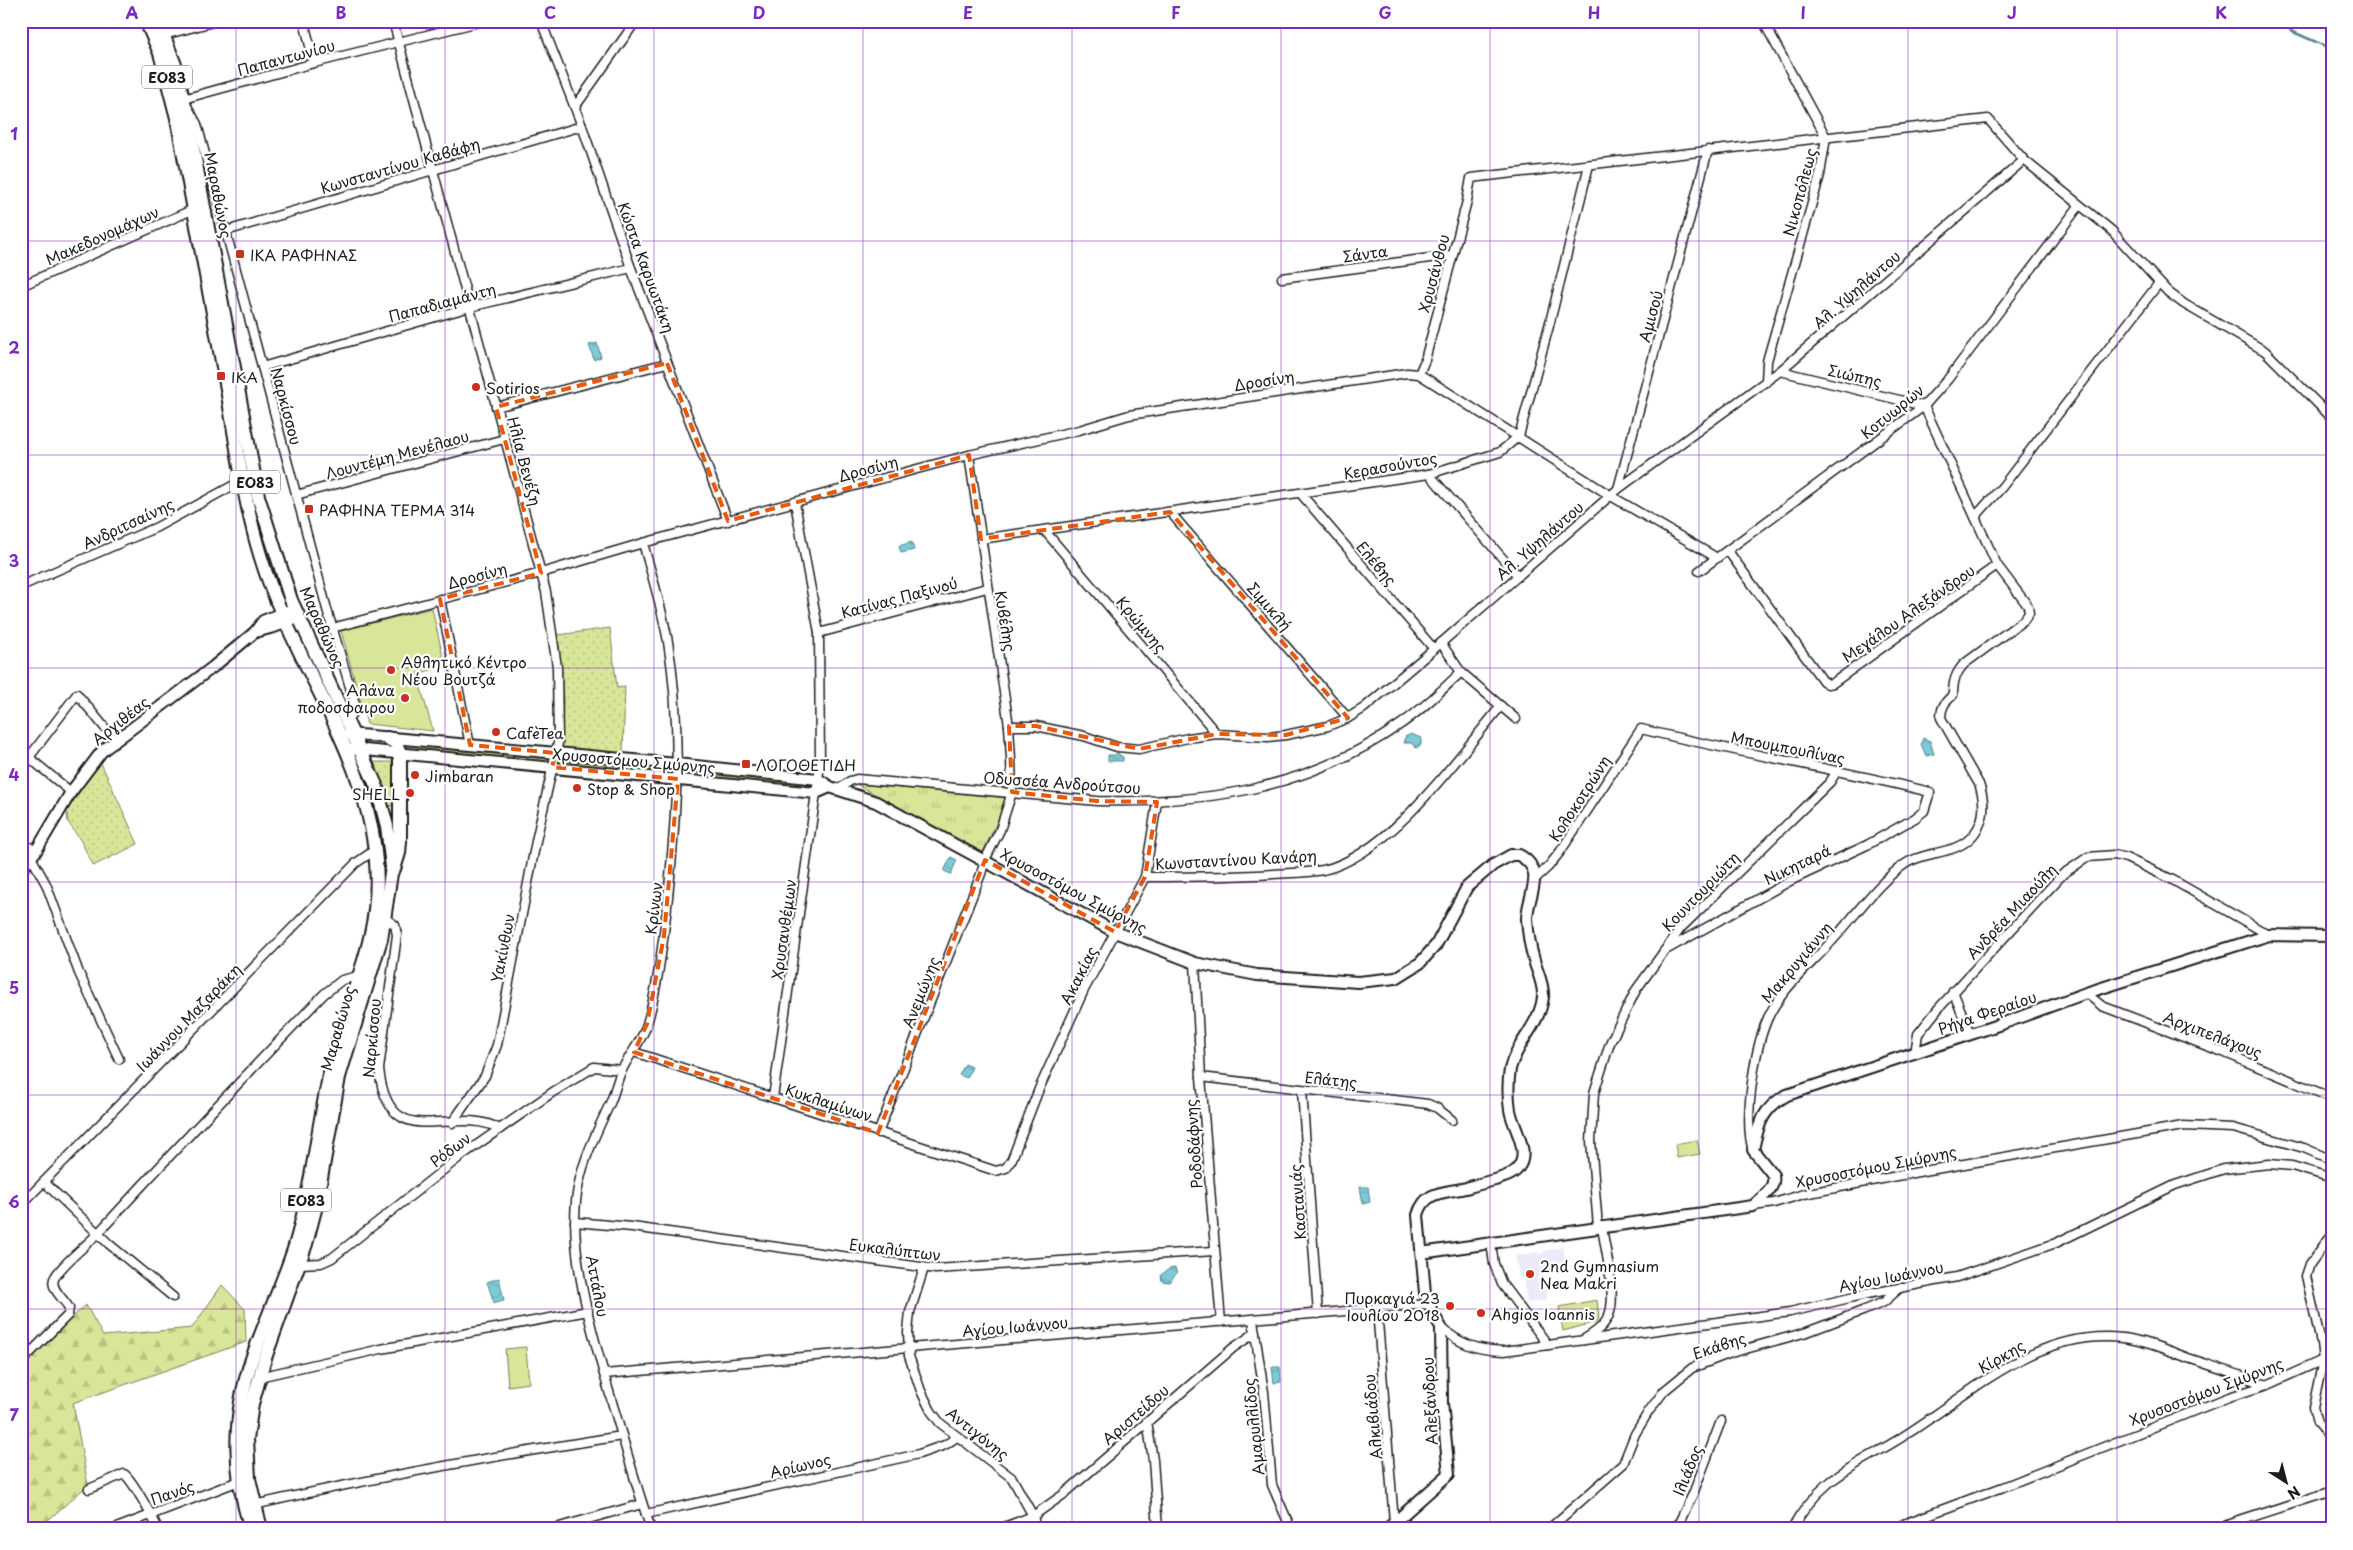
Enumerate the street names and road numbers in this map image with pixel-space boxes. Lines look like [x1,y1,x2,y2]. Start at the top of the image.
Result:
street label: Παπαντωνίου [235,33,337,81]
road number: ΕΟ83 [142,66,192,88]
street label: Κωνσταντίνου Καβάφη [318,131,482,199]
street label: Νικοπόλεως [1776,145,1822,239]
street label: Μαραθώνος [199,150,239,240]
street label: Κώστα Καρυωτάκη [613,198,681,336]
street label: Μακεδονομάχων [41,200,163,270]
street label: Χρυσάνθου [1411,231,1455,315]
street label: Σάντα [1341,238,1389,268]
street label: Αλ. Υψηλάντου [1807,244,1905,334]
street label: Παπαδιαμάντη [386,277,498,327]
street label: Αμισού [1632,287,1668,345]
street label: Σιώπης [1826,358,1884,392]
street label: Δροσίνη [1232,364,1296,396]
street label: Ναρκίσσου [266,365,308,447]
street label: Κοτυωρών [1855,378,1929,444]
street label: Ηλία Βενέζη [502,414,548,508]
street label: Λουντέμη Μενέλαου [323,424,471,484]
street label: Κερασούντος [1341,445,1439,485]
street label: Δροσίνη [836,449,900,487]
road number: ΕΟ83 [230,471,280,494]
street label: Ανδριτσαίνης [78,492,178,554]
street label: Αλ. Υψηλάντου [1490,495,1588,585]
street label: Ελέβης [1351,536,1403,590]
street label: Δροσίνη [445,556,509,594]
street label: Μεγάλου Αλεξάνδρου [1837,558,1979,668]
street label: Κατίνας Παξινού [838,570,960,624]
street label: Σιμικλή [1242,577,1298,635]
street label: Μαραθώνος [295,582,351,672]
street label: Κυβέλης [990,589,1022,653]
street label: Κρώμνης [1111,591,1173,658]
street label: Αργιθέας [86,690,154,750]
street label: Μπουμπουλίνας [1729,725,1847,769]
street label: Χρυσοστόμου Σμύρνης [552,741,717,779]
street label: Κολοκοτρώνη [1542,750,1616,846]
street label: Οδυσσέα Ανδρούτσου [983,765,1141,799]
street label: Νικηταρά [1760,838,1835,890]
street label: Χρυσοστόμου Σμύρνης [997,842,1152,939]
street label: Κωνσταντίνου Κανάρη [1155,843,1317,875]
street label: Κουντουριώτη [1656,846,1744,936]
street label: Ανδρέα Μιαούλη [1961,858,2061,964]
street label: Χρυσανθέμων [765,877,801,981]
street label: Κρίνων [638,880,668,936]
street label: Υακίνθων [484,912,520,984]
street label: Μακρυγιάννη [1755,916,1837,1008]
street label: Ακακίας [1054,942,1103,1008]
street label: Ανεμώνης [895,953,945,1031]
street label: Ιωάννου Μαζαράκη [130,958,246,1076]
street label: Μαραθώνος [314,983,360,1073]
street label: Ρήγα Φεραίου [1935,984,2039,1040]
street label: Ναρκίσσου [356,997,386,1079]
street label: Αρχιπελάγους [2160,1005,2266,1064]
street label: Ελάτης [1304,1065,1359,1093]
street label: Κυκλαμίνων [782,1077,876,1127]
street label: Ροδοδάφνης [1178,1098,1208,1190]
street label: Ρόδων [425,1126,475,1172]
street label: Χρυσοστόμου Σμύρνης [1794,1139,1959,1193]
street label: Καστανιάς [1283,1163,1311,1241]
road number: ΕΟ83 [281,1188,331,1212]
street label: Ευκαλύπτων [848,1232,942,1266]
street label: Αττάλου [581,1253,615,1319]
street label: Αγίου Ιωάννου [1837,1255,1945,1297]
street label: Αγίου Ιωάννου [961,1310,1069,1342]
street label: Εκάβης [1689,1326,1749,1364]
street label: Κίρκης [1973,1333,2029,1379]
street label: Χρυσοστόμου Σμύρνης [2126,1351,2287,1431]
street label: Αλεξάνδρου [1415,1356,1443,1446]
street label: Αλκιβιάδου [1357,1373,1387,1461]
street label: Αμαρυλλίδος [1236,1377,1270,1477]
street label: Αριστείδου [1096,1378,1174,1450]
street label: Αντιγόνης [942,1401,1015,1465]
street label: Ιλιάδος [1666,1441,1708,1499]
street label: Αρίωνος [767,1447,833,1483]
street label: Πανός [147,1474,197,1510]

